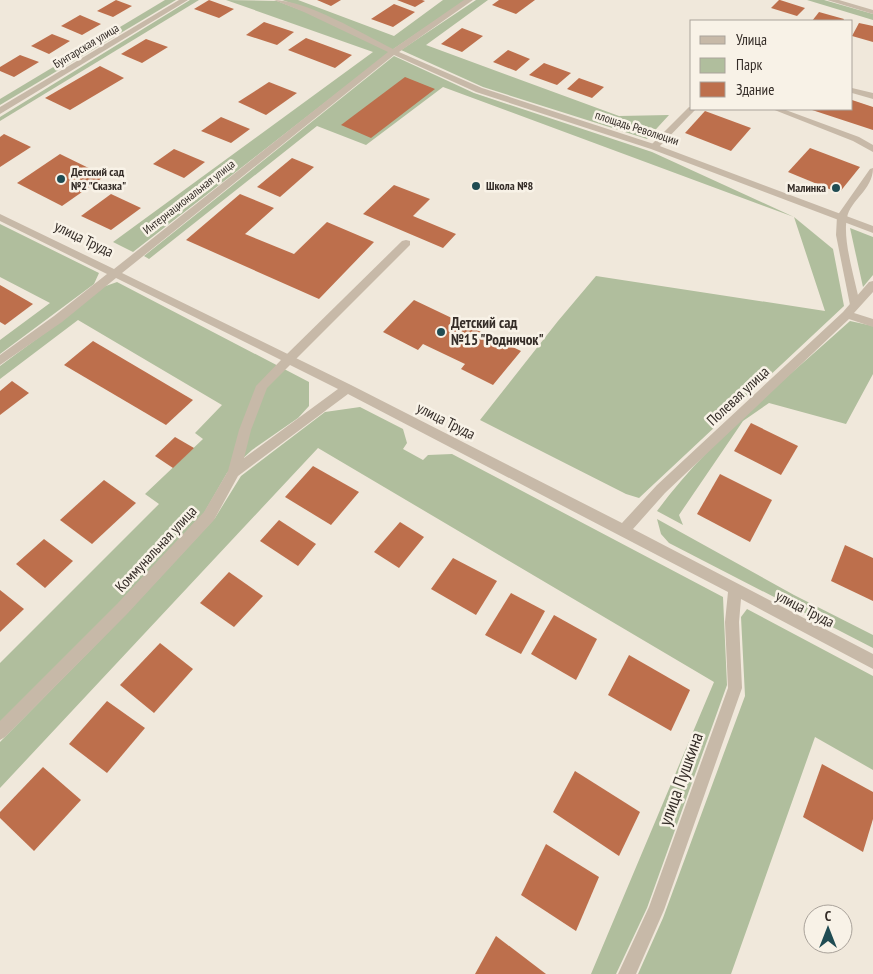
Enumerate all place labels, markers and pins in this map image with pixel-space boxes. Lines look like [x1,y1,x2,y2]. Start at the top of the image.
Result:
place label: Детский сад №2 "Сказка" [71,164,126,193]
marker: Детский сад №2 "Сказка" [55,173,67,185]
place label: Школа №8 [486,178,533,193]
marker: Школа №8 [470,180,482,192]
place label: Малинка [787,180,826,195]
marker: Малинка [830,182,842,194]
place label: Детский сад №15 "Родничок" [451,313,544,349]
marker: Детский сад №15 "Родничок" [435,326,447,338]

